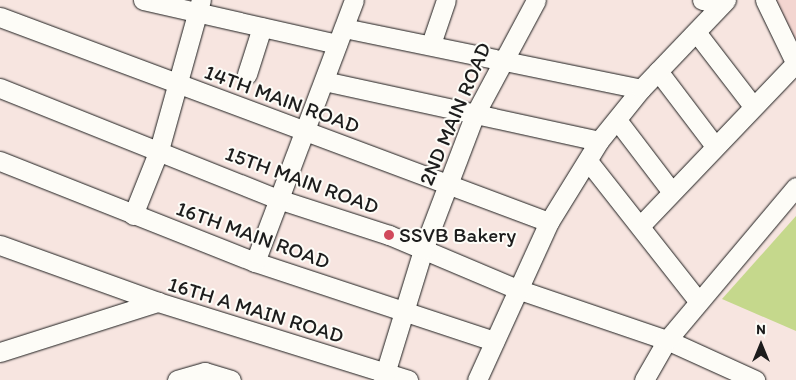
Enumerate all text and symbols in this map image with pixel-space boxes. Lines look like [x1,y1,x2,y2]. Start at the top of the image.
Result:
street label: 2ND MAIN ROAD [414,39,496,189]
street label: 14TH MAIN ROAD [201,59,363,139]
street label: 15TH MAIN ROAD [222,141,382,219]
street label: 16TH MAIN ROAD [173,196,333,274]
place label: SSVB Bakery [399,222,516,248]
marker: SSVB Bakery [383,229,395,241]
street label: 16TH A MAIN ROAD [167,272,345,348]
north arrow [736,320,786,370]
text: N [756,321,766,338]

